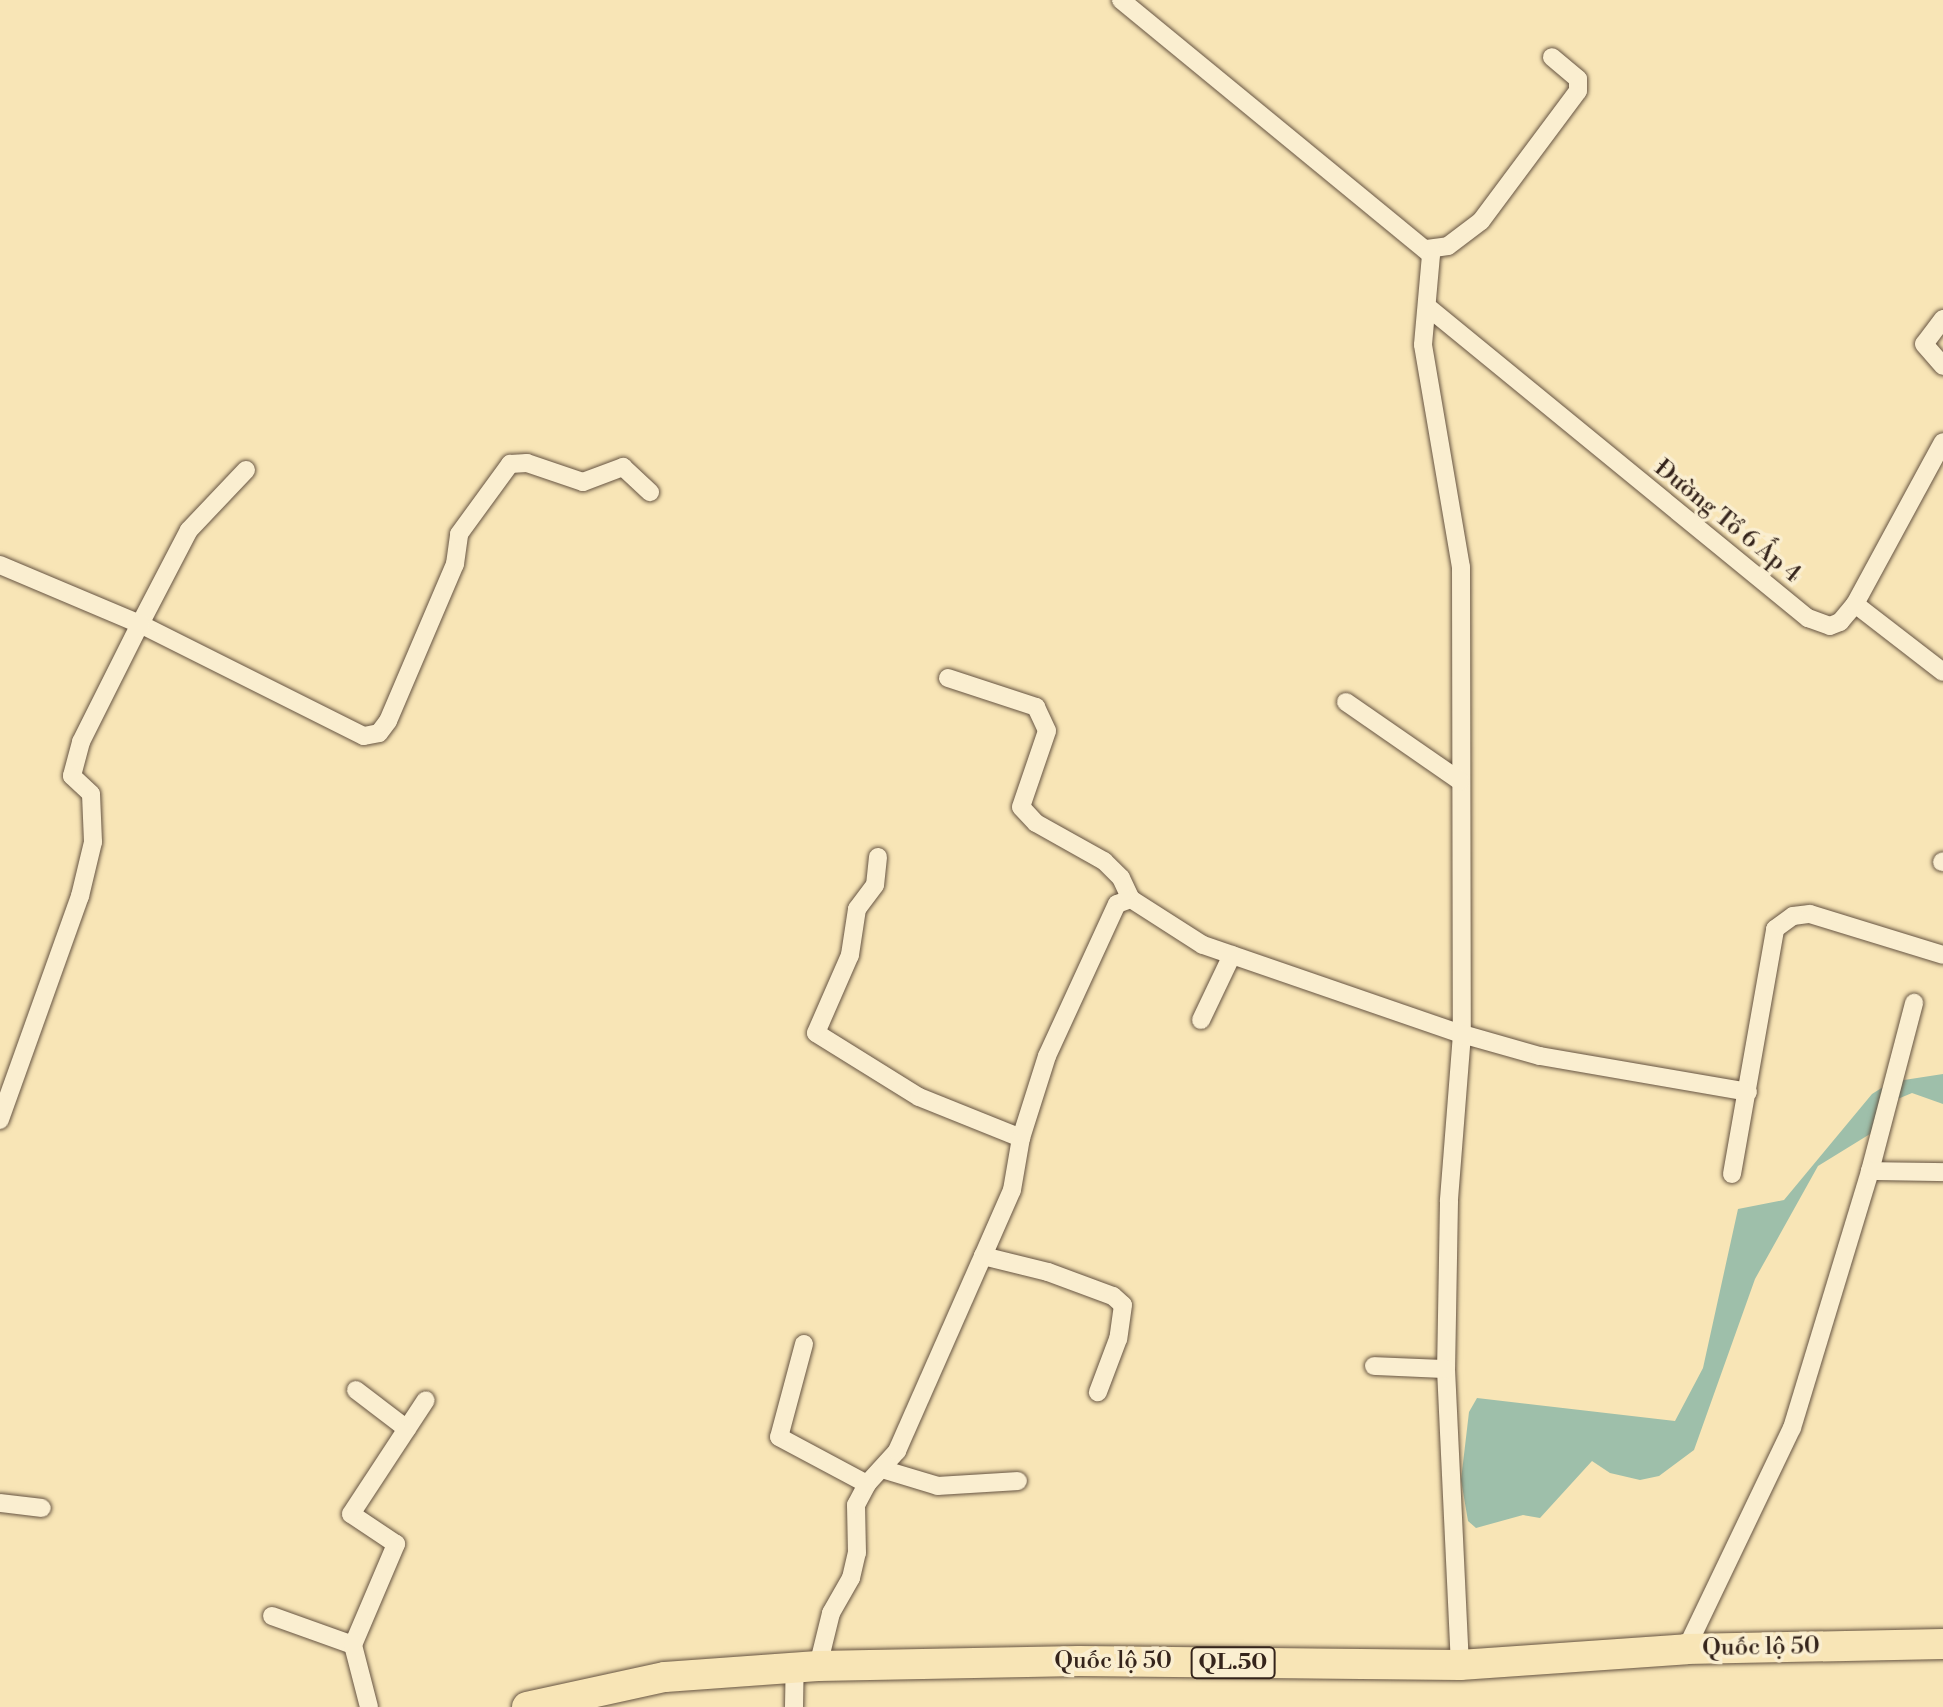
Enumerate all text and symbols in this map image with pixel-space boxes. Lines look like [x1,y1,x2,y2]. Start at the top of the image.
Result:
street label: Đường Tổ 6 Ấp 4 [1648,454,1806,590]
street label: Quốc lộ 50 [1702,1633,1820,1663]
road number: QL.50 [1189,1645,1277,1681]
street label: Quốc lộ 50 [1054,1648,1172,1676]

